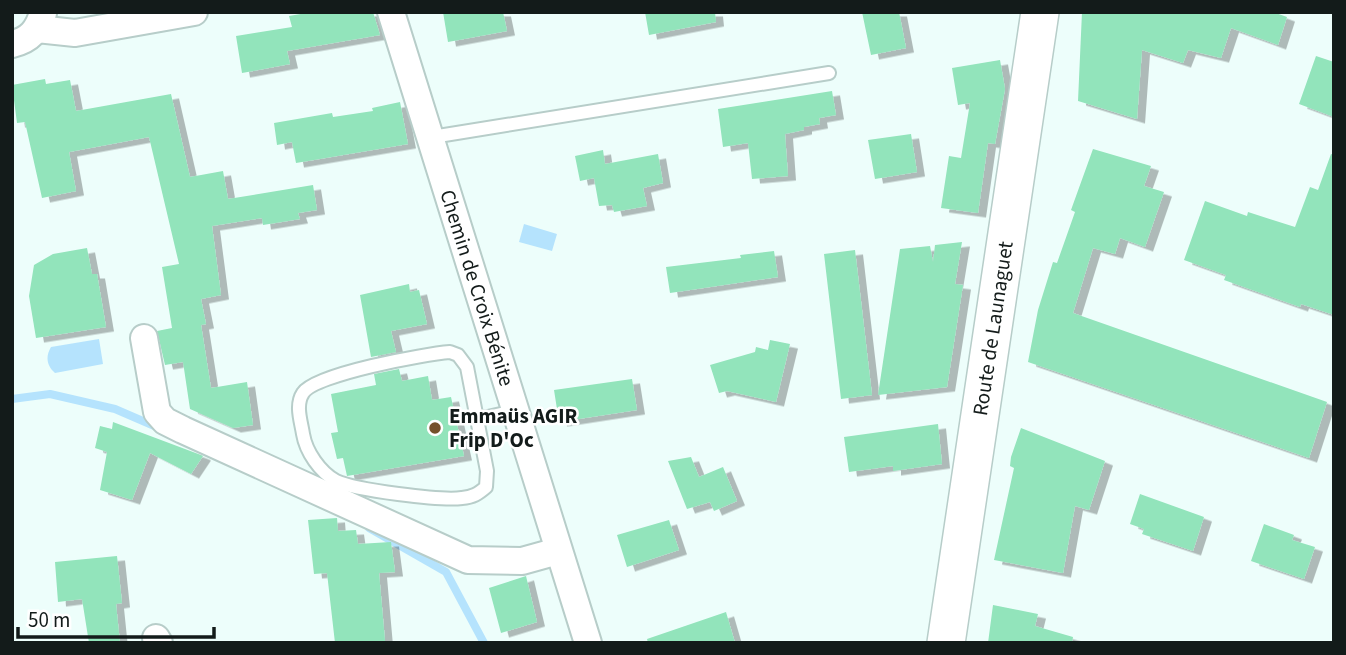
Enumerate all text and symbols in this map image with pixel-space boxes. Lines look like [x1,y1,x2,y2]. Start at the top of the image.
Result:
street label: Chemin de Croix Bénite [432,186,522,390]
street label: Route de Launaguet [965,239,1021,418]
place label: Emmaüs AGIR Frip D'Oc [449,401,578,455]
marker: Emmaüs AGIR Frip D'Oc [427,420,443,436]
scale bar [18,596,214,640]
text: 50 m [28,605,70,635]

